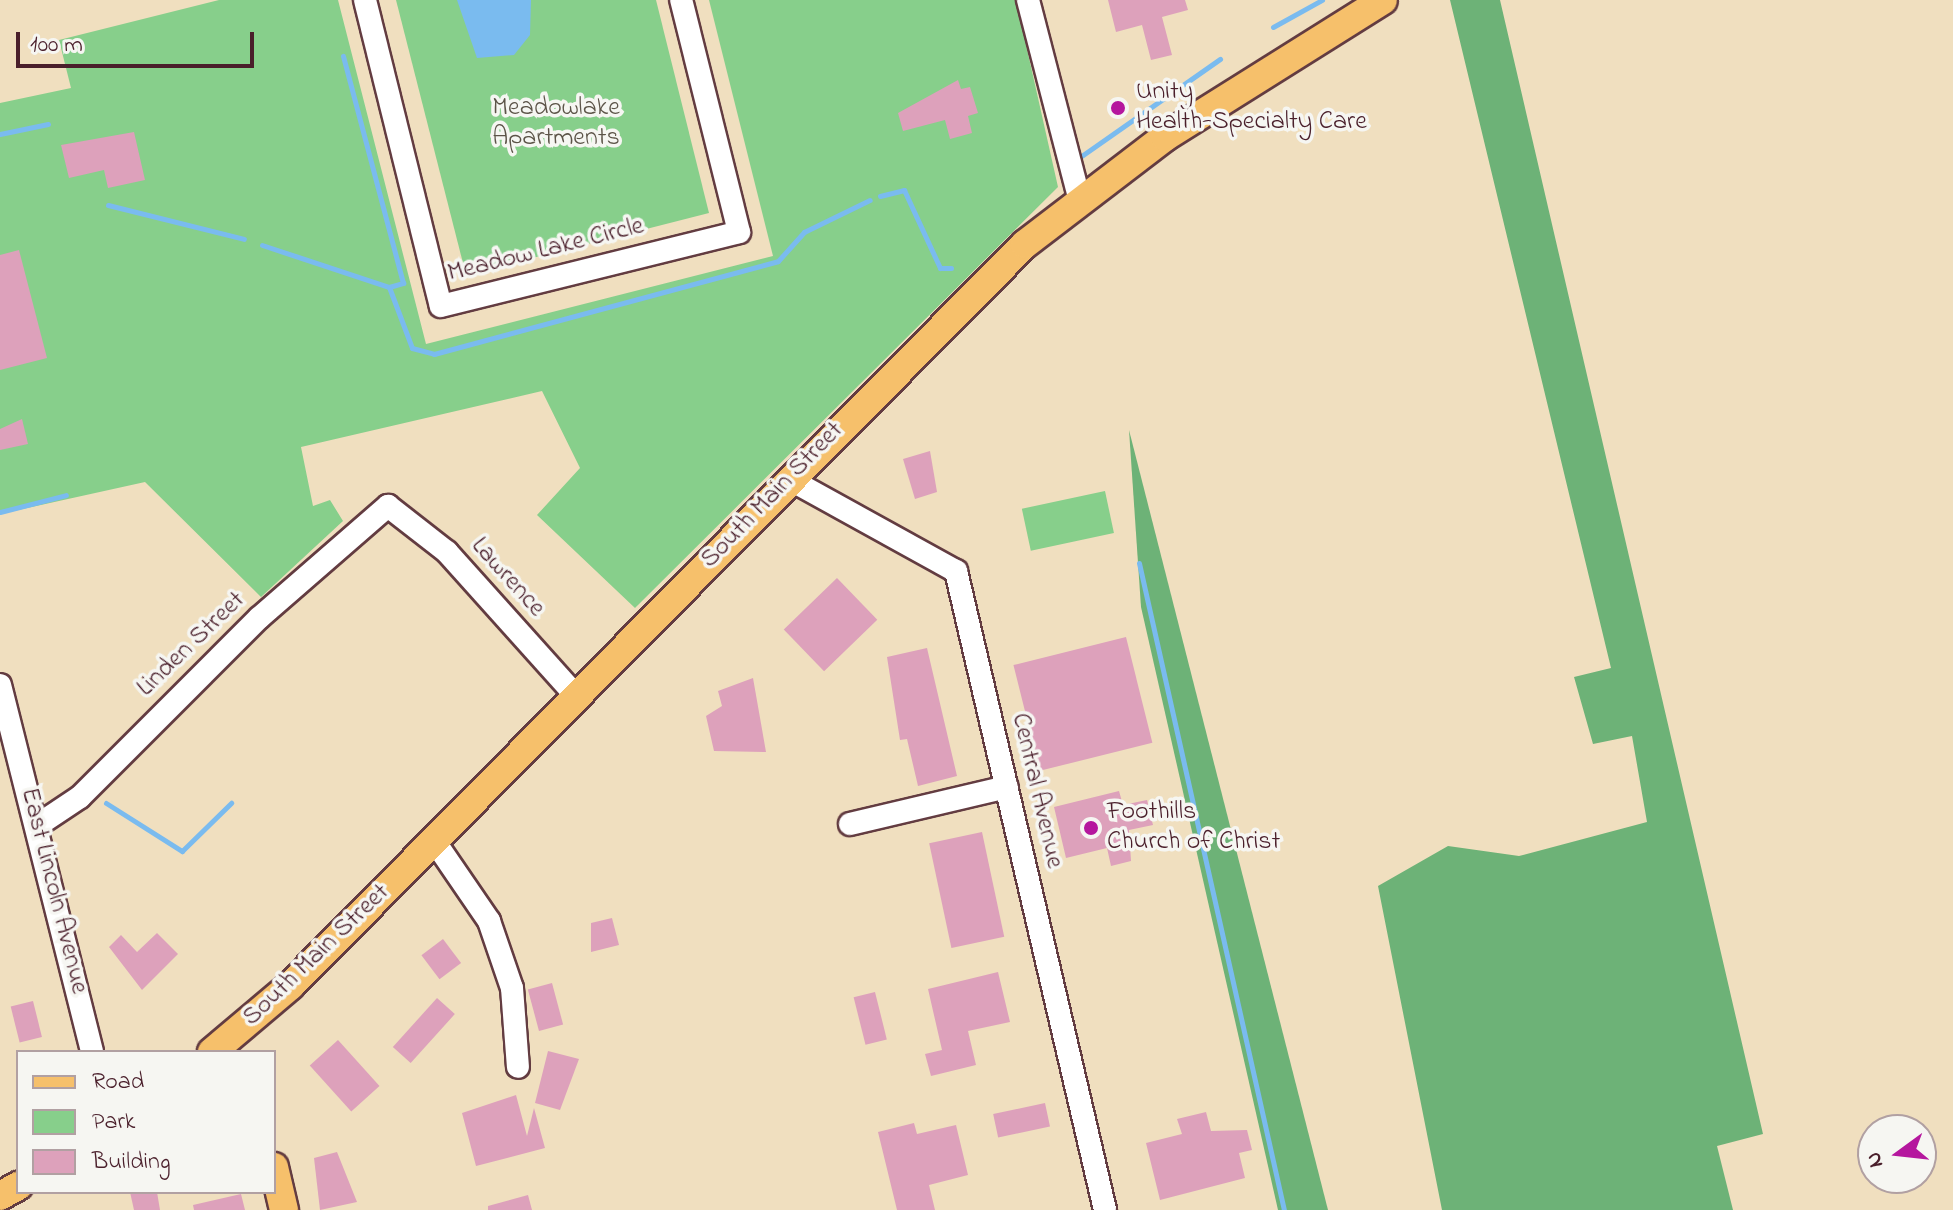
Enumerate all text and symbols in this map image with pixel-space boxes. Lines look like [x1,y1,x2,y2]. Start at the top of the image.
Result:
scale bar [20,16,258,66]
text: 100 m [30,28,83,63]
place label: Unity Health-Specialty Care [1136,77,1367,138]
park label: Meadowlake Apartments [492,93,620,154]
marker: Unity Health-Specialty Care [1107,97,1129,119]
street label: Meadow Lake Circle [445,212,647,290]
street label: South Main Street [695,416,851,576]
street label: Lawrence [463,532,551,624]
street label: Linden Street [131,586,253,704]
street label: Central Avenue [1003,710,1069,872]
street label: East Lincoln Avenue [12,785,94,997]
place label: Foothills Church of Christ [1107,797,1280,858]
marker: Foothills Church of Christ [1082,819,1100,837]
street label: South Main Street [237,878,397,1034]
legend [16,1050,276,1194]
text: Road [92,1065,144,1100]
text: Park [92,1105,135,1140]
north arrow [1857,1114,1937,1194]
text: Building [92,1145,171,1180]
text: N [1858,1148,1893,1171]

